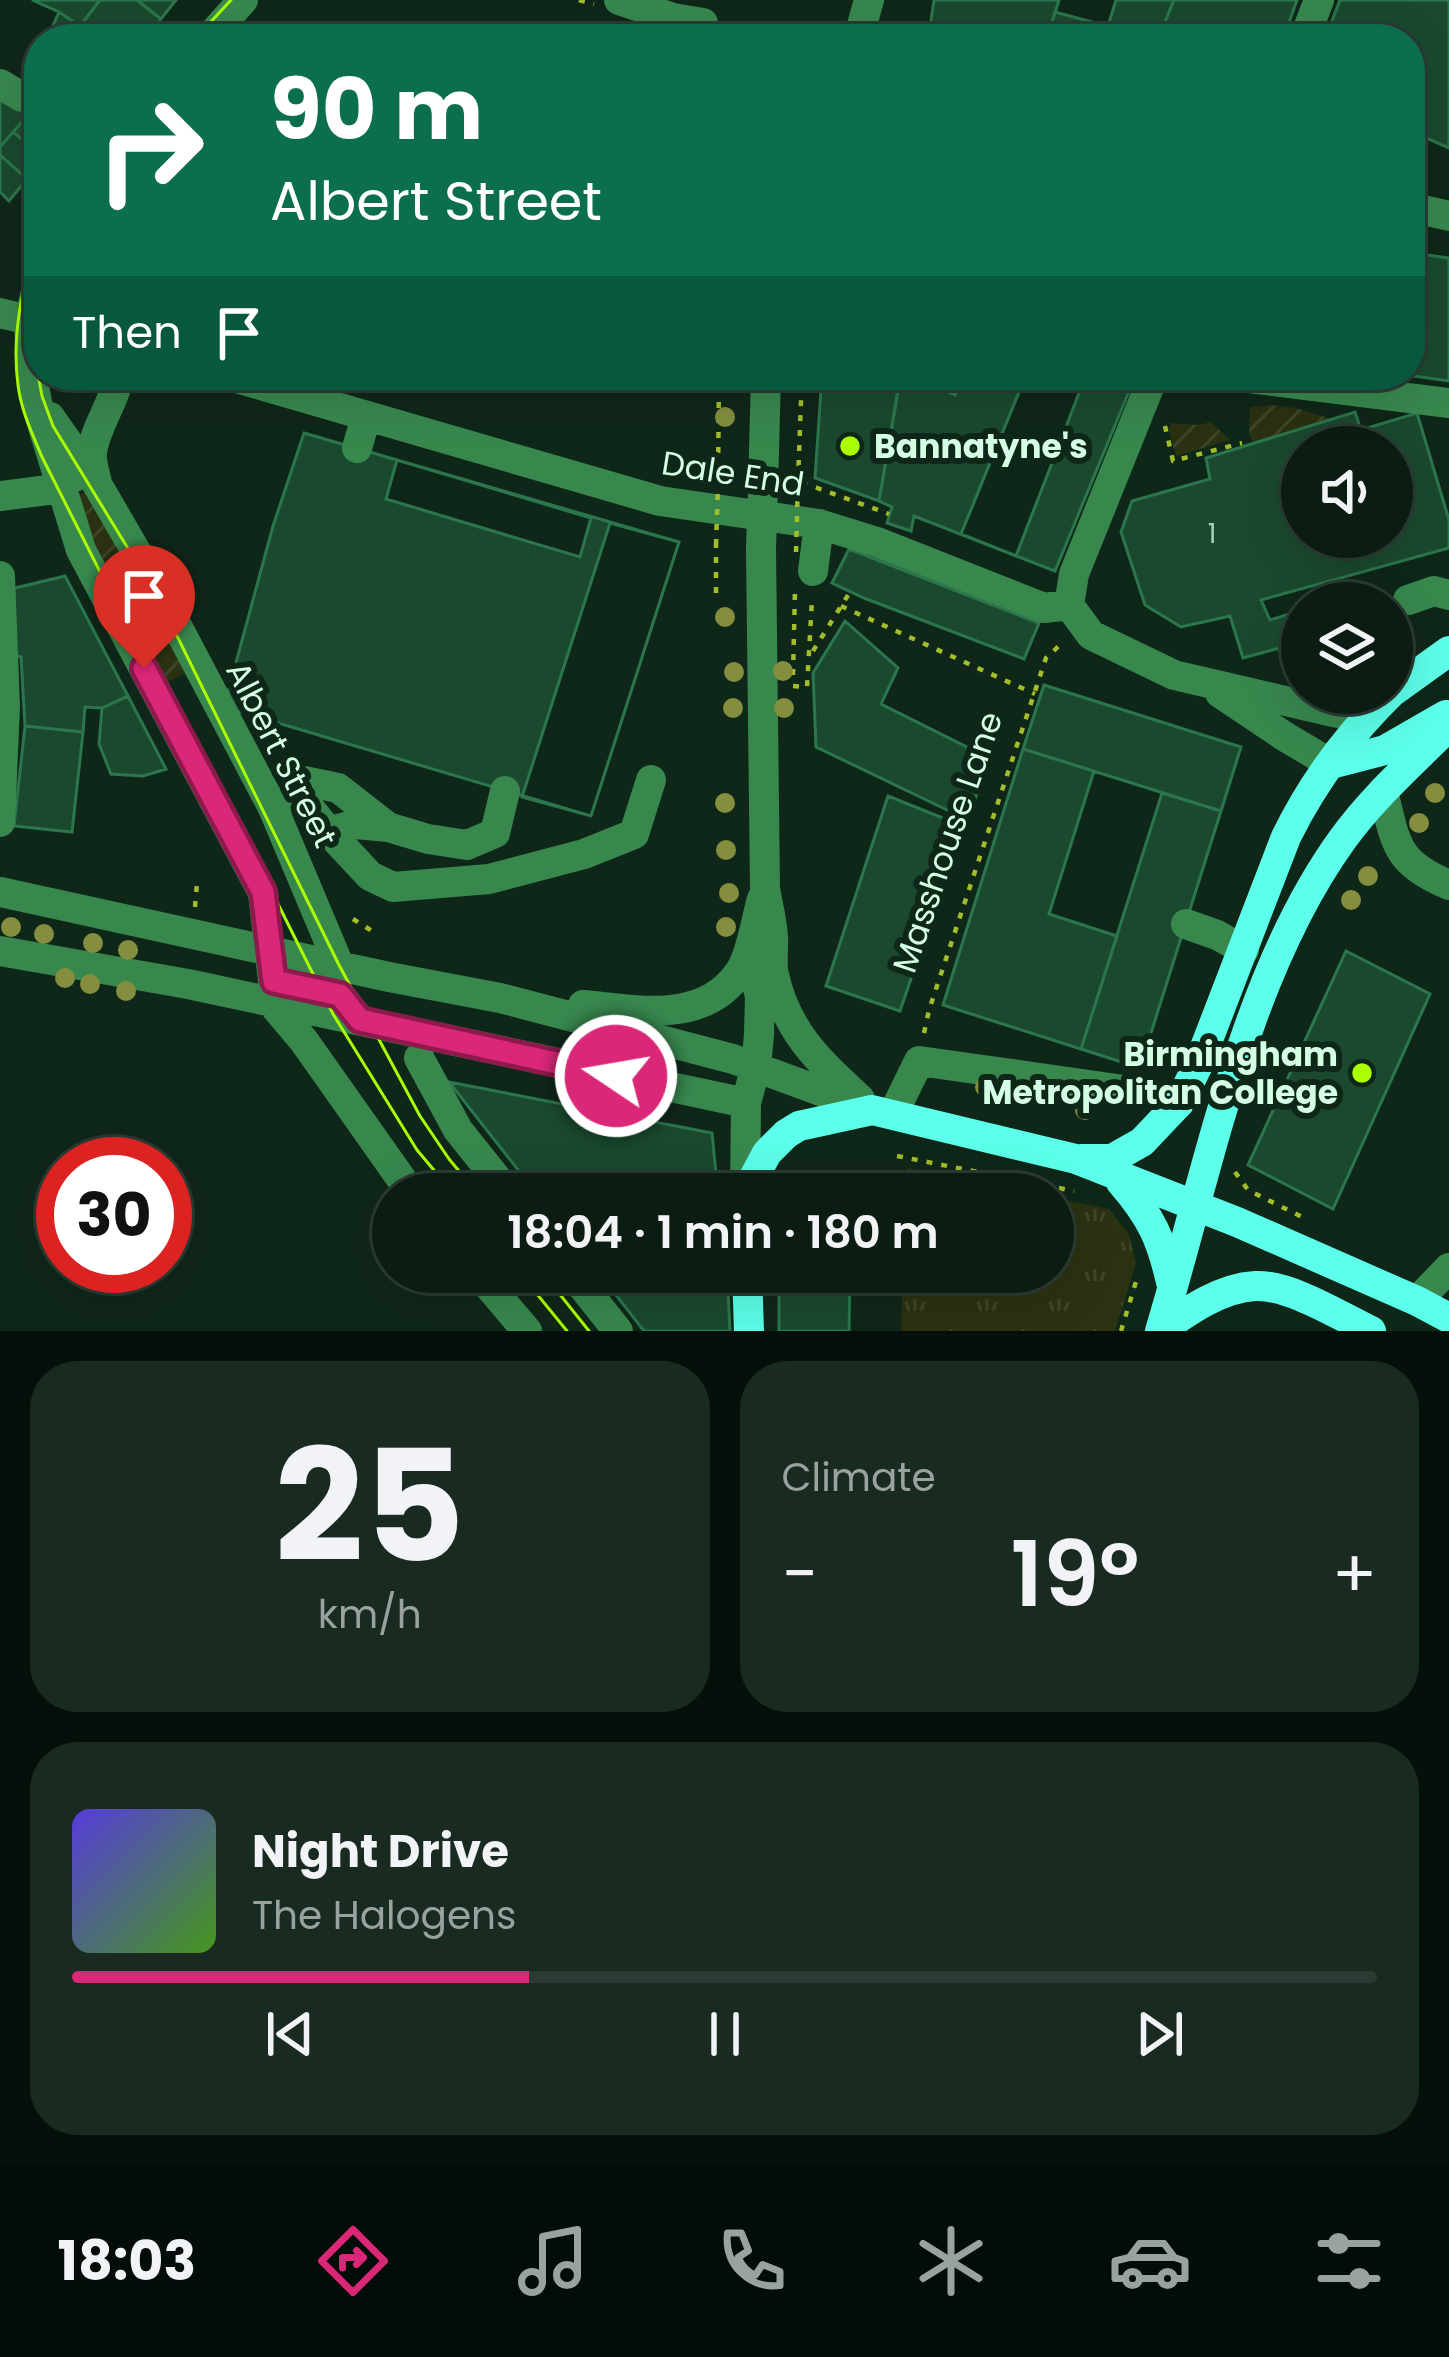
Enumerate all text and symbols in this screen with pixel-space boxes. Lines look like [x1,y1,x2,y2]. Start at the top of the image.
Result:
text: 90 m [270,51,483,168]
icon: right [72,72,228,228]
text: Albert Street [270,163,602,239]
icon: arrive [206,300,272,366]
text: Then [72,301,182,364]
place label: Bannatyne's [874,423,1088,470]
map controls [1281,426,1413,714]
button: sound [1281,426,1413,558]
marker: Bannatyne's [837,433,863,459]
street label: Dale End [658,439,807,508]
house number: 1 [1208,515,1216,552]
pin [93,545,195,668]
icon: arrive [111,563,177,629]
button: layers [1281,582,1413,714]
street label: Albert Street [215,653,349,855]
street label: Masshouse Lane [881,705,1014,979]
position arrow [553,1013,679,1139]
place label: Birmingham Metropolitan College [982,1031,1338,1116]
marker: Birmingham Metropolitan College [1349,1060,1375,1086]
speed limit sign: 30 [36,1137,192,1293]
text: 18:04 · 1 min · 180 m [507,1201,939,1264]
text: 25 [275,1397,465,1616]
text: Climate [782,1450,936,1505]
text: 19° [1010,1511,1139,1638]
text: − [782,1528,818,1620]
text: + [1332,1528,1377,1620]
text: km/h [318,1587,422,1642]
text: Night Drive [252,1820,509,1883]
text: The Halogens [252,1888,516,1943]
icon: previous [257,2001,323,2067]
icon: pause [692,2001,758,2067]
icon: next [1127,2001,1193,2067]
icon: directions [311,2219,395,2303]
icon: music [511,2219,595,2303]
icon: phone [710,2219,794,2303]
icon: climate [909,2219,993,2303]
icon: car [1108,2219,1192,2303]
icon: filters [1307,2219,1391,2303]
text: 18:03 [58,2223,196,2299]

